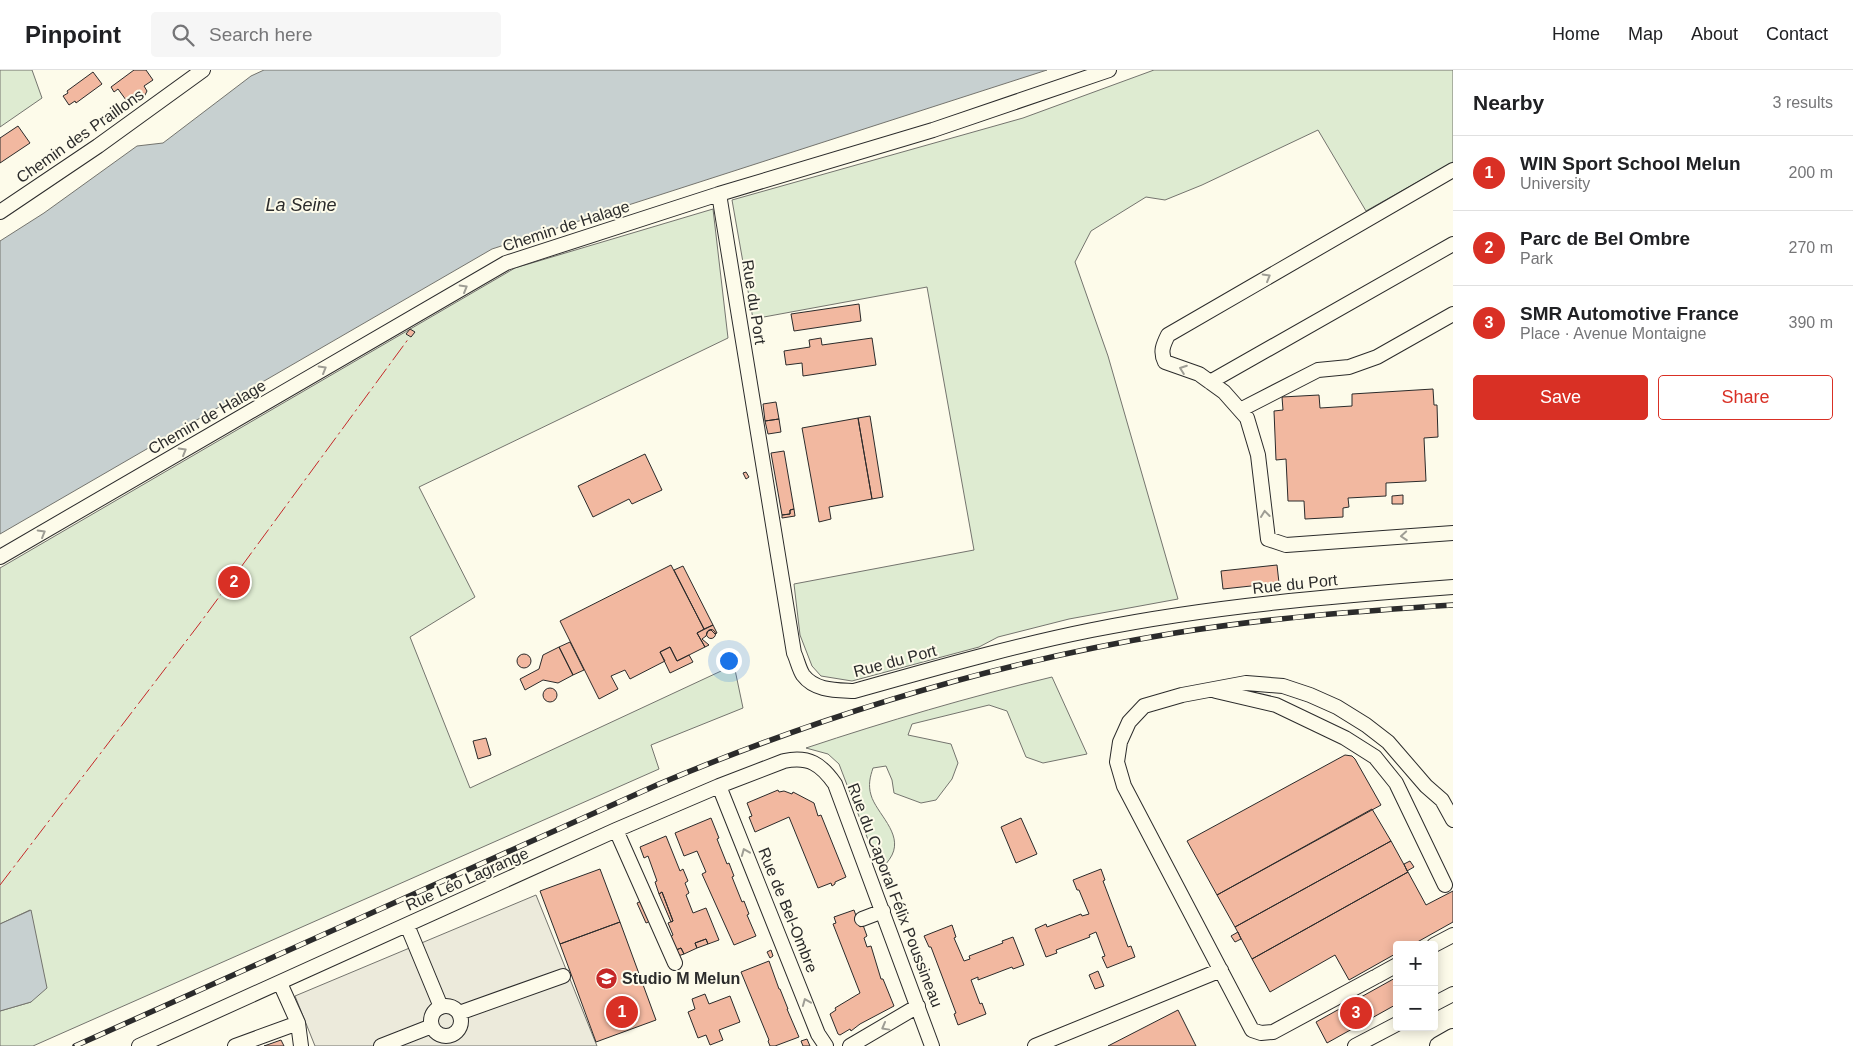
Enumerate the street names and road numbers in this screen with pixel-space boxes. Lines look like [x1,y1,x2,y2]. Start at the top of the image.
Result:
street label: Chemin des Praillons [13,86,147,186]
street label: Chemin de Halage [500,197,632,255]
street label: Rue du Port [739,259,769,346]
street label: Chemin de Halage [145,376,269,457]
street label: Rue du Port [1252,571,1339,597]
street label: Rue du Port [852,642,939,680]
street label: Rue du Caporal Félix Poussineau [844,781,946,1009]
street label: Rue Léo Lagrange [403,844,531,914]
street label: Rue de Bel-Ombre [755,845,821,975]

